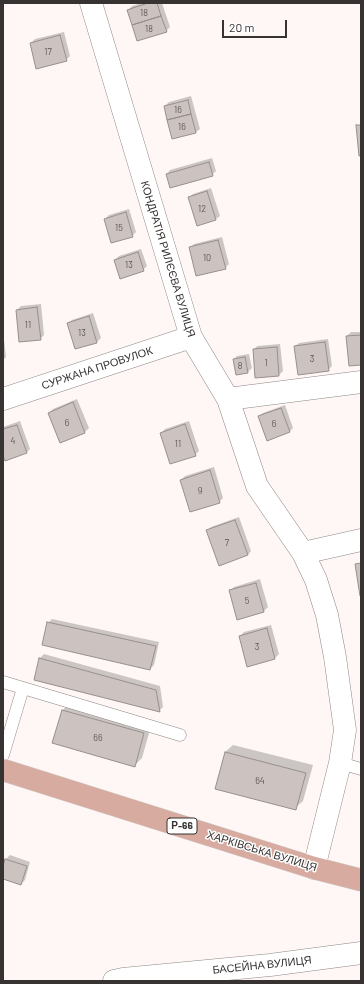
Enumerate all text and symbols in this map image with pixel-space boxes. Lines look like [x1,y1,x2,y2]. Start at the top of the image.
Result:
house number: 18 [140,8,148,18]
scale bar [224,12,289,38]
text: 20 m [229,20,255,34]
house number: 18 [145,24,153,34]
house number: 17 [44,47,52,57]
house number: 16 [174,105,182,115]
house number: 16 [178,122,186,132]
street label: КОНДРАТІЯ РИЛЄЄВА ВУЛИЦЯ [138,179,198,339]
house number: 12 [198,204,206,214]
house number: 15 [115,223,123,233]
house number: 10 [203,253,211,263]
house number: 13 [125,260,133,270]
house number: 11 [25,320,31,330]
house number: 13 [78,328,86,338]
street label: СУРЖАНА ПРОВУЛОК [40,344,154,392]
house number: 3 [310,354,314,364]
house number: 1 [264,358,268,368]
house number: 8 [238,361,242,371]
house number: 6 [65,418,69,428]
house number: 6 [272,419,276,429]
house number: 4 [11,436,15,446]
house number: 11 [175,439,181,449]
house number: 9 [198,486,202,496]
house number: 7 [225,538,229,548]
house number: 5 [245,596,249,606]
house number: 3 [255,642,259,652]
house number: 66 [93,733,103,743]
house number: 64 [255,776,265,786]
road number: Р-66 [167,818,197,834]
street label: ХАРКІВСЬКА ВУЛИЦЯ [205,828,319,874]
street label: БАСЕЙНА ВУЛИЦЯ [212,953,312,977]

